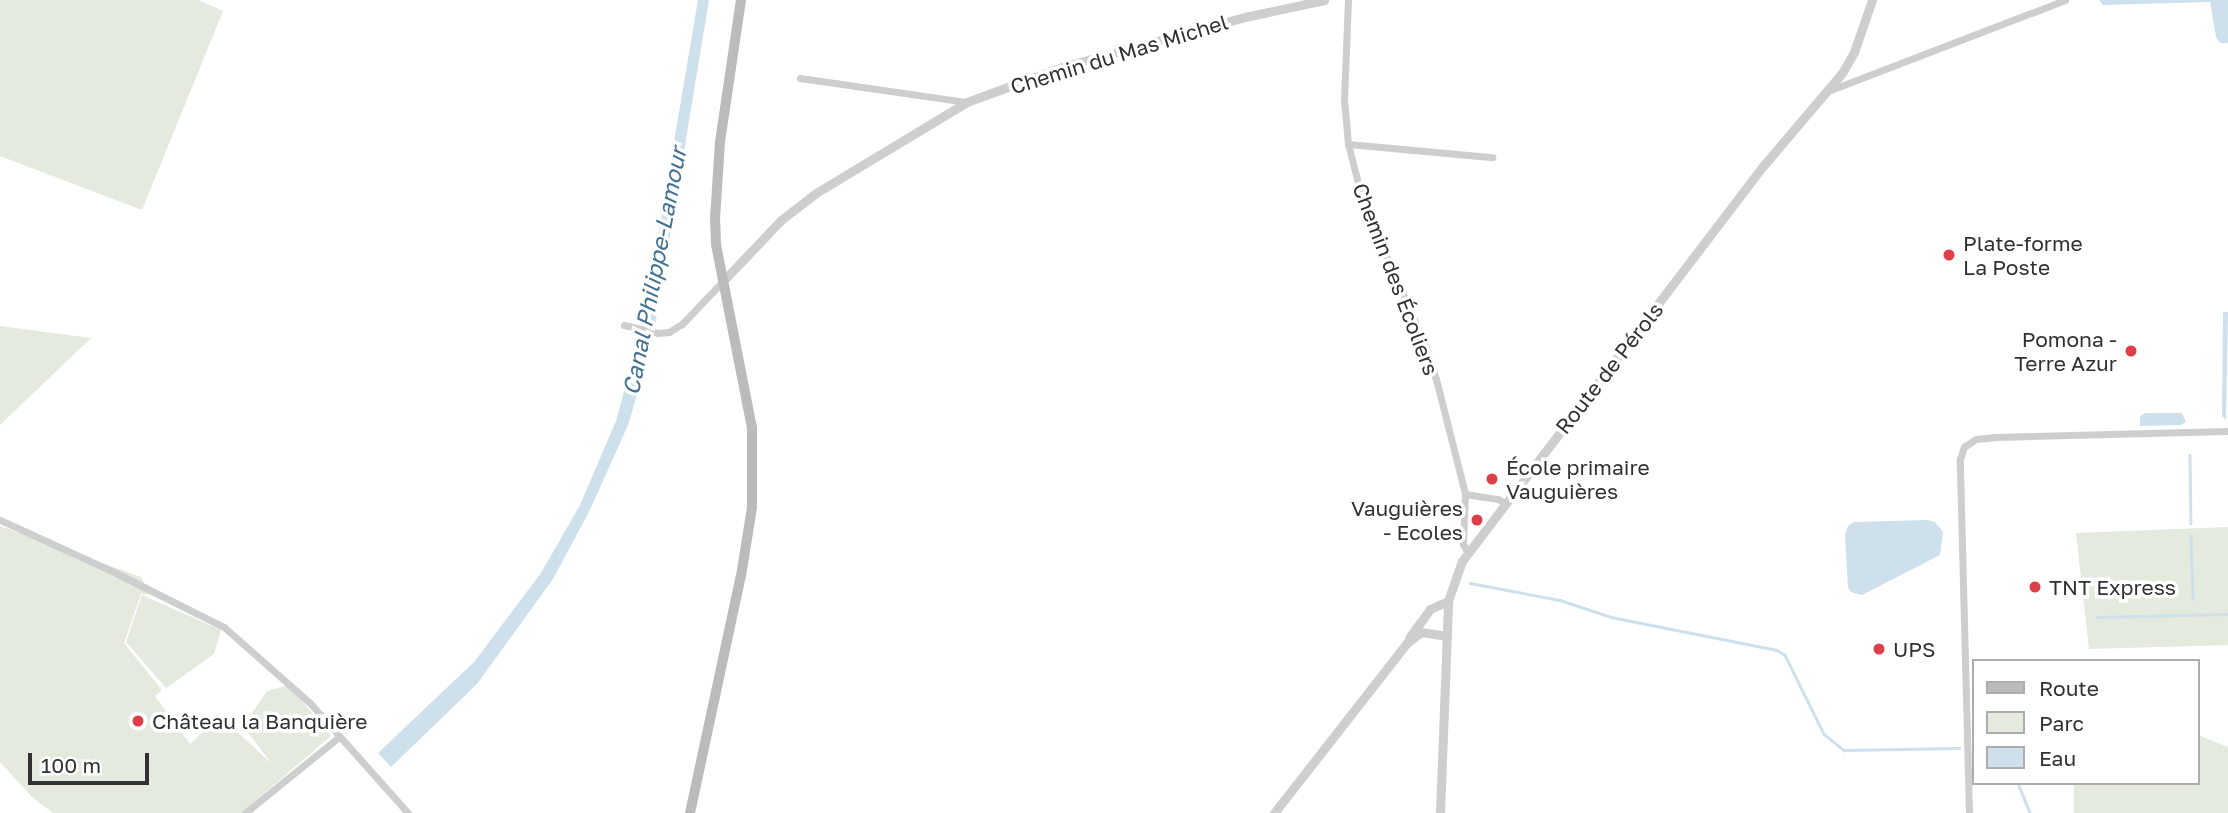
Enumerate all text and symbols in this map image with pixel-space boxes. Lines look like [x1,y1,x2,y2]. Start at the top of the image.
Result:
street label: Chemin du Mas Michel [1007,9,1231,99]
water label: Canal Philippe-Lamour [616,145,692,397]
street label: Chemin des Écoliers [1348,179,1444,379]
place label: Plate-forme La Poste [1963,230,2083,280]
marker: Plate-forme La Poste [1941,247,1957,263]
street label: Route de Pérols [1550,297,1668,439]
place label: Pomona - Terre Azur [2014,326,2117,376]
marker: Pomona - Terre Azur [2123,343,2139,359]
place label: École primaire Vauguières [1506,454,1650,504]
marker: École primaire Vauguières [1484,471,1500,487]
place label: Vauguières - Ecoles [1351,495,1463,545]
marker: Vauguières - Ecoles [1469,512,1485,528]
place label: TNT Express [2049,574,2176,600]
marker: TNT Express [2027,579,2043,595]
place label: UPS [1893,636,1936,662]
marker: UPS [1871,641,1887,657]
legend [1972,659,2200,785]
text: Route [2039,675,2099,701]
place label: Château la Banquière [152,708,368,734]
text: Parc [2039,710,2084,736]
marker: Château la Banquière [130,713,146,729]
scale bar [32,740,152,784]
text: Eau [2039,745,2076,771]
text: 100 m [41,752,101,778]

